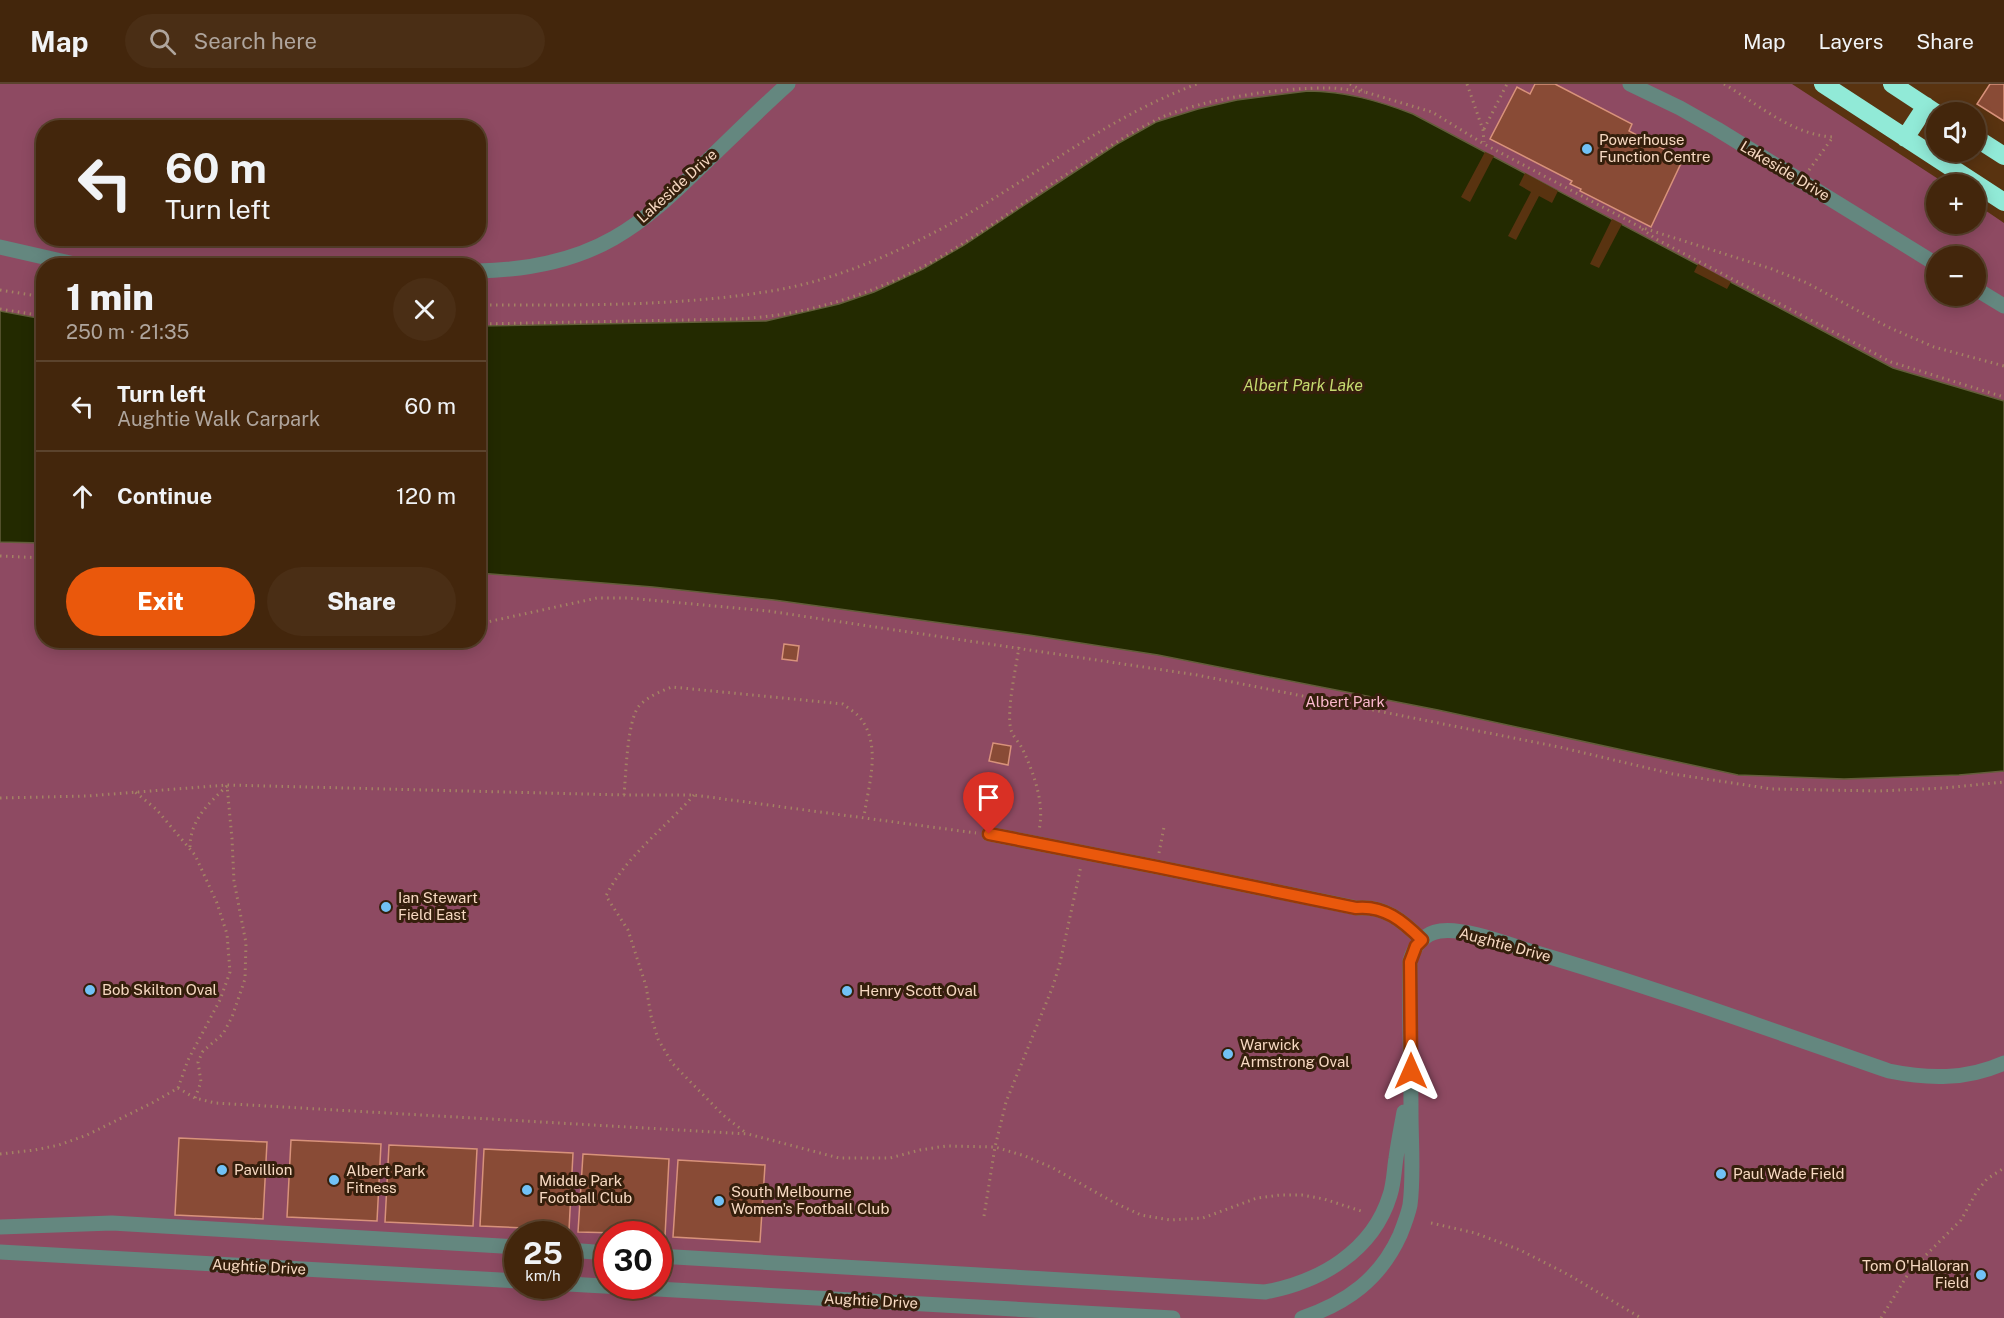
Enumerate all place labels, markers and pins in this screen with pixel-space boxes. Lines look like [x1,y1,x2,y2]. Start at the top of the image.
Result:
place label: Powerhouse Function Centre [1599,131,1711,165]
marker: Powerhouse Function Centre [1580,142,1594,156]
pin [963,772,1014,834]
place label: Ian Stewart Field East [398,889,478,923]
marker: Ian Stewart Field East [379,900,393,914]
place label: Bob Skilton Oval [102,981,217,998]
place label: Henry Scott Oval [859,982,977,999]
marker: Bob Skilton Oval [83,983,97,997]
marker: Henry Scott Oval [840,984,854,998]
place label: Warwick Armstrong Oval [1240,1036,1350,1070]
marker: Warwick Armstrong Oval [1221,1047,1235,1061]
place label: Pavillion [234,1161,292,1178]
place label: Albert Park Fitness [346,1162,426,1196]
marker: Pavillion [215,1163,229,1177]
place label: Paul Wade Field [1733,1165,1845,1182]
marker: Paul Wade Field [1714,1167,1728,1181]
place label: Middle Park Football Club [539,1172,632,1206]
marker: Albert Park Fitness [327,1173,341,1187]
marker: Middle Park Football Club [520,1183,534,1197]
place label: South Melbourne Women's Football Club [731,1183,889,1217]
marker: South Melbourne Women's Football Club [712,1194,726,1208]
place label: Tom O'Halloran Field [1862,1257,1969,1291]
marker: Tom O'Halloran Field [1974,1268,1988,1282]

